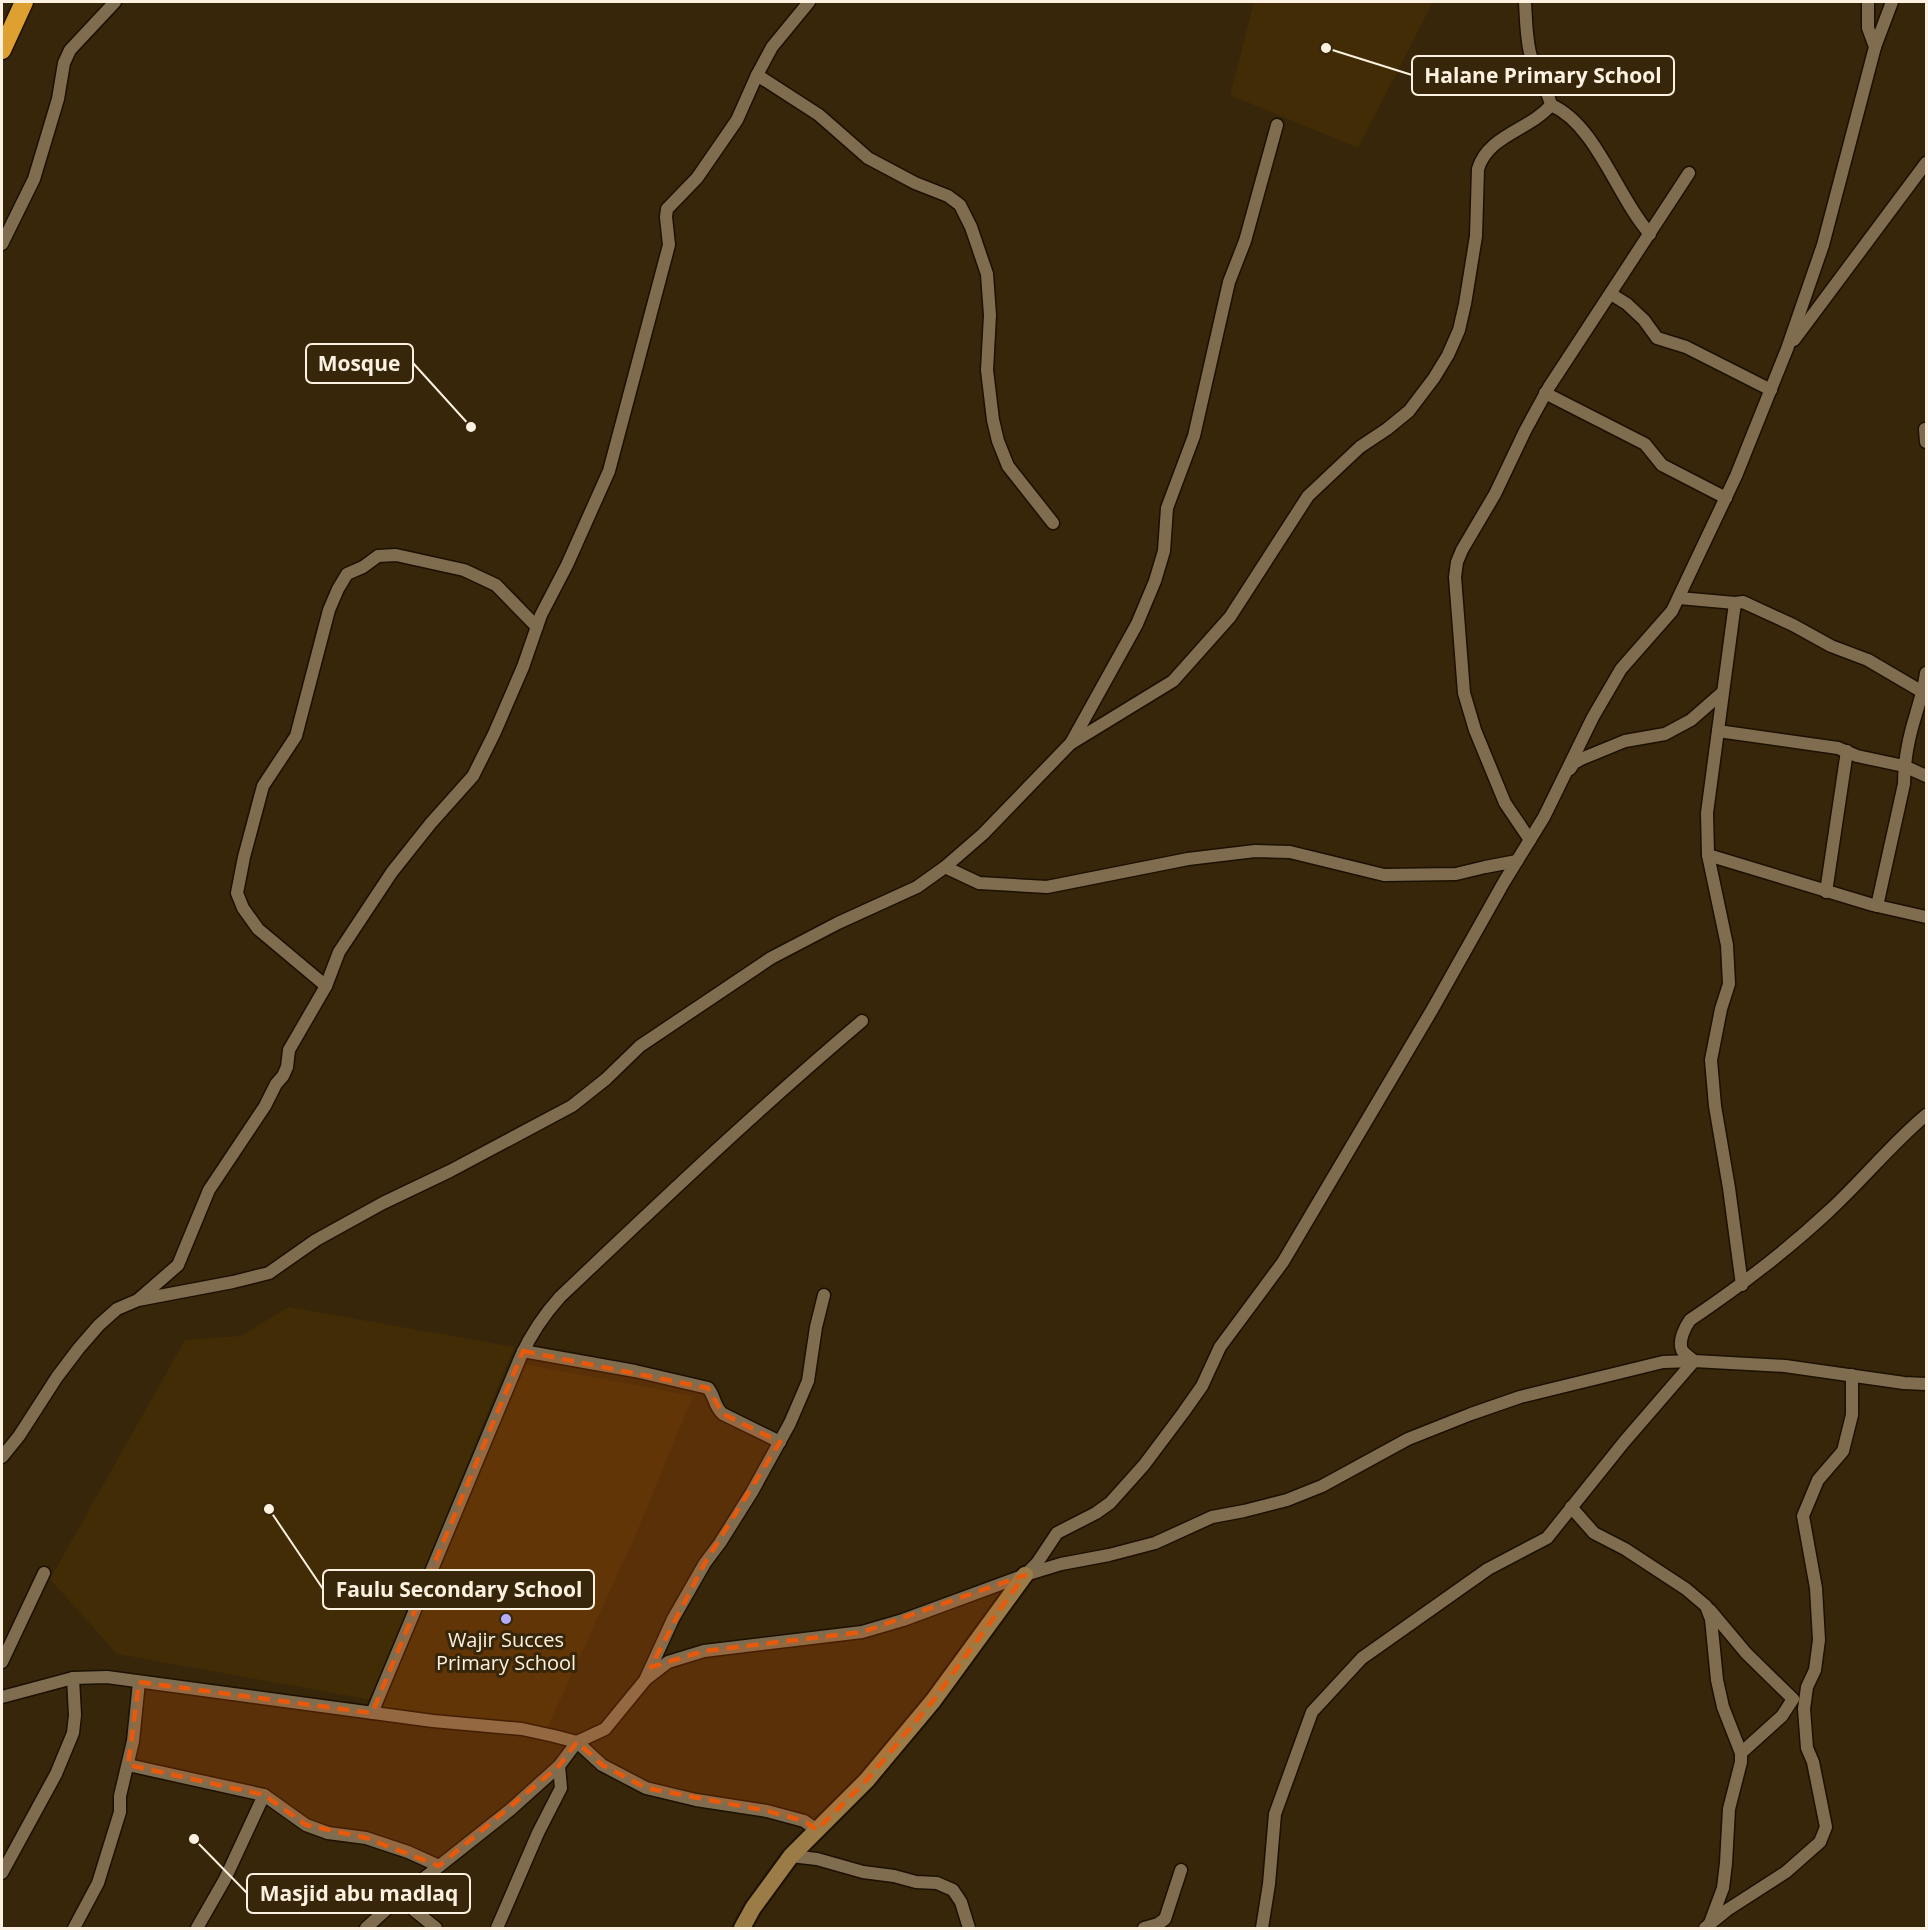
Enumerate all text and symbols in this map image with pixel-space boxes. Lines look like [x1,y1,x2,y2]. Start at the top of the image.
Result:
callout: Halane Primary School [1412,56,1674,95]
text: Halane Primary School [1424,61,1662,89]
callout: Mosque [306,344,413,383]
text: Mosque [318,349,400,377]
callout: Faulu Secondary School [323,1570,594,1609]
text: Faulu Secondary School [336,1575,582,1603]
marker: Wajir Succes Primary School [499,1612,513,1626]
place label: Wajir Succes Primary School [436,1626,576,1676]
callout: Masjid abu madlaq [247,1874,470,1913]
text: Masjid abu madlaq [260,1879,458,1907]

